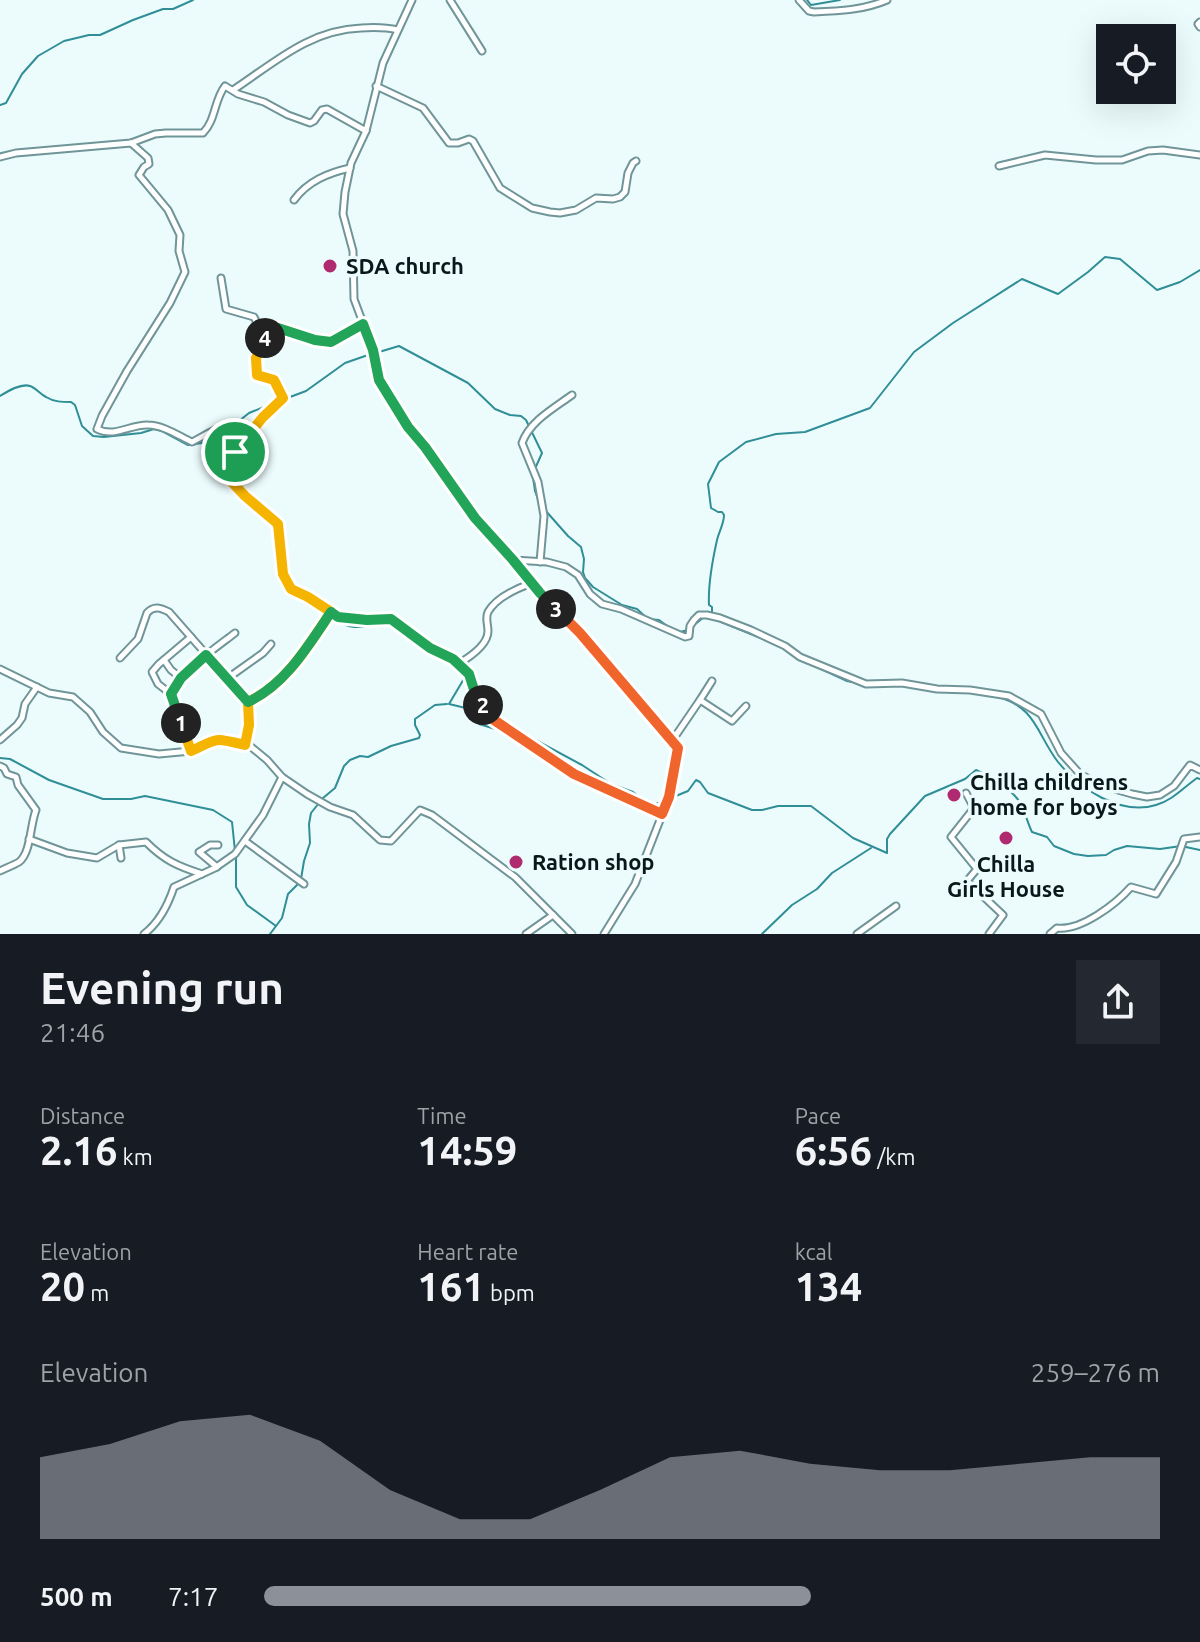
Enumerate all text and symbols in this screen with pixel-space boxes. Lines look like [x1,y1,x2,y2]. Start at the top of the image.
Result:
map controls [1096,24,1176,104]
button: locate [1096,24,1176,104]
place label: SDA church [346,253,464,278]
marker: SDA church [321,257,339,275]
pin: 4 [245,318,285,358]
text: 4 [259,325,271,350]
pin [201,418,269,486]
icon: arrive [213,430,257,474]
pin: 3 [536,589,576,629]
text: 3 [550,596,562,621]
pin: 2 [463,685,503,725]
text: 2 [477,692,489,717]
pin: 1 [161,703,201,743]
text: 1 [175,710,187,735]
place label: Chilla childrens home for boys [970,769,1128,819]
marker: Chilla childrens home for boys [945,786,963,804]
marker: Chilla Girls House [997,829,1015,847]
place label: Ration shop [532,849,655,874]
place label: Chilla Girls House [947,851,1065,901]
marker: Ration shop [507,853,525,871]
button: share [1076,960,1160,1044]
text: Evening run [40,963,284,1012]
text: 21:46 [40,1018,105,1047]
text: Distance [40,1103,125,1128]
text: Time [417,1103,467,1128]
text: Pace [795,1103,841,1128]
text: 2.16 [40,1128,118,1173]
text: 14:59 [417,1128,517,1173]
text: 6:56 [795,1128,872,1173]
text: km [118,1144,153,1169]
text: /km [872,1144,915,1169]
text: Elevation [40,1239,132,1264]
text: Heart rate [417,1239,519,1264]
text: kcal [795,1239,833,1264]
text: 20 [40,1264,85,1309]
text: 161 [417,1264,485,1309]
text: 134 [795,1264,862,1309]
text: m [85,1280,109,1305]
text: bpm [485,1280,535,1305]
text: Elevation [40,1358,148,1387]
text: 259–276 m [1031,1358,1160,1387]
text: 500 m [40,1582,113,1611]
text: 7:17 [168,1582,218,1611]

